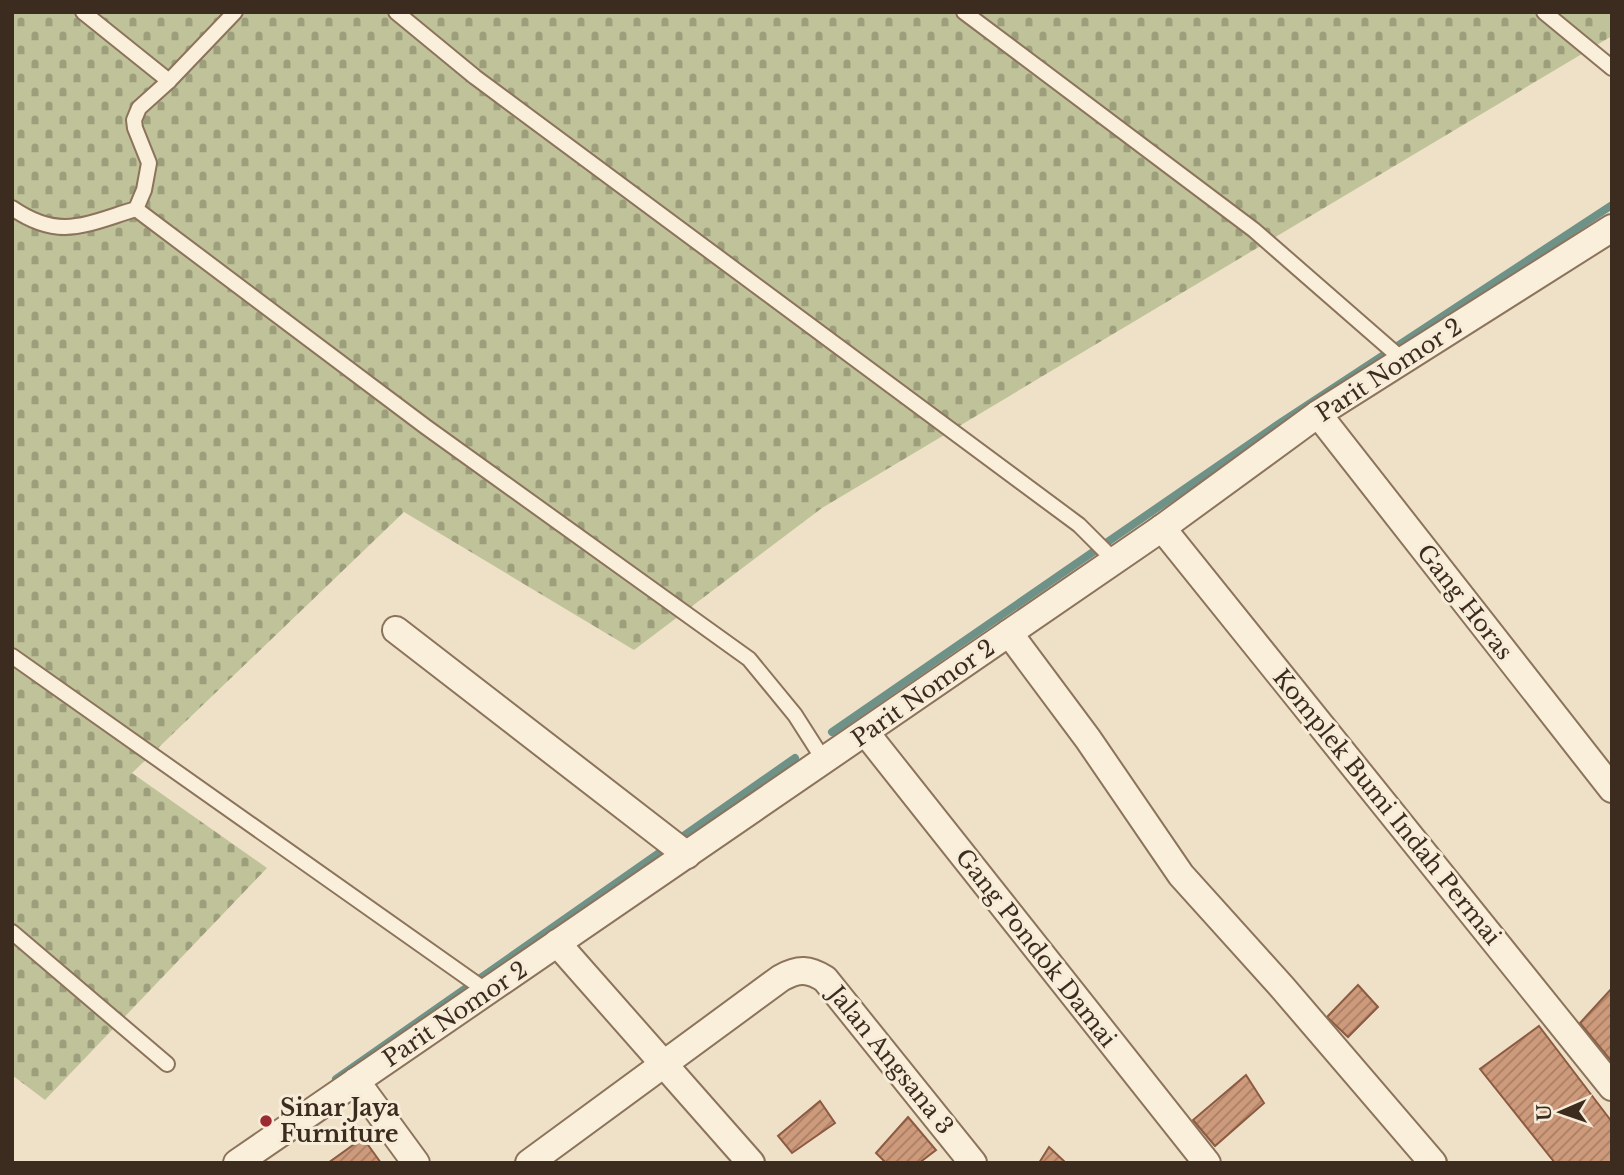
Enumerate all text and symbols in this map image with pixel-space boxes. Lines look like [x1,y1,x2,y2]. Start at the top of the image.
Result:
street label: Parit Nomor 2 [1311,312,1467,428]
street label: Gang Horas [1411,539,1519,665]
street label: Parit Nomor 2 [846,633,1000,753]
street label: Komplek Bumi Indah Permai [1267,664,1507,951]
street label: Gang Pondok Damai [950,843,1122,1053]
street label: Parit Nomor 2 [377,955,533,1073]
street label: Jalan Angsana 3 [821,978,959,1140]
north arrow [1526,1077,1596,1147]
place label: Sinar Jaya Furniture [280,1094,400,1148]
text: U [1533,1104,1556,1121]
marker: Sinar Jaya Furniture [258,1113,274,1129]

